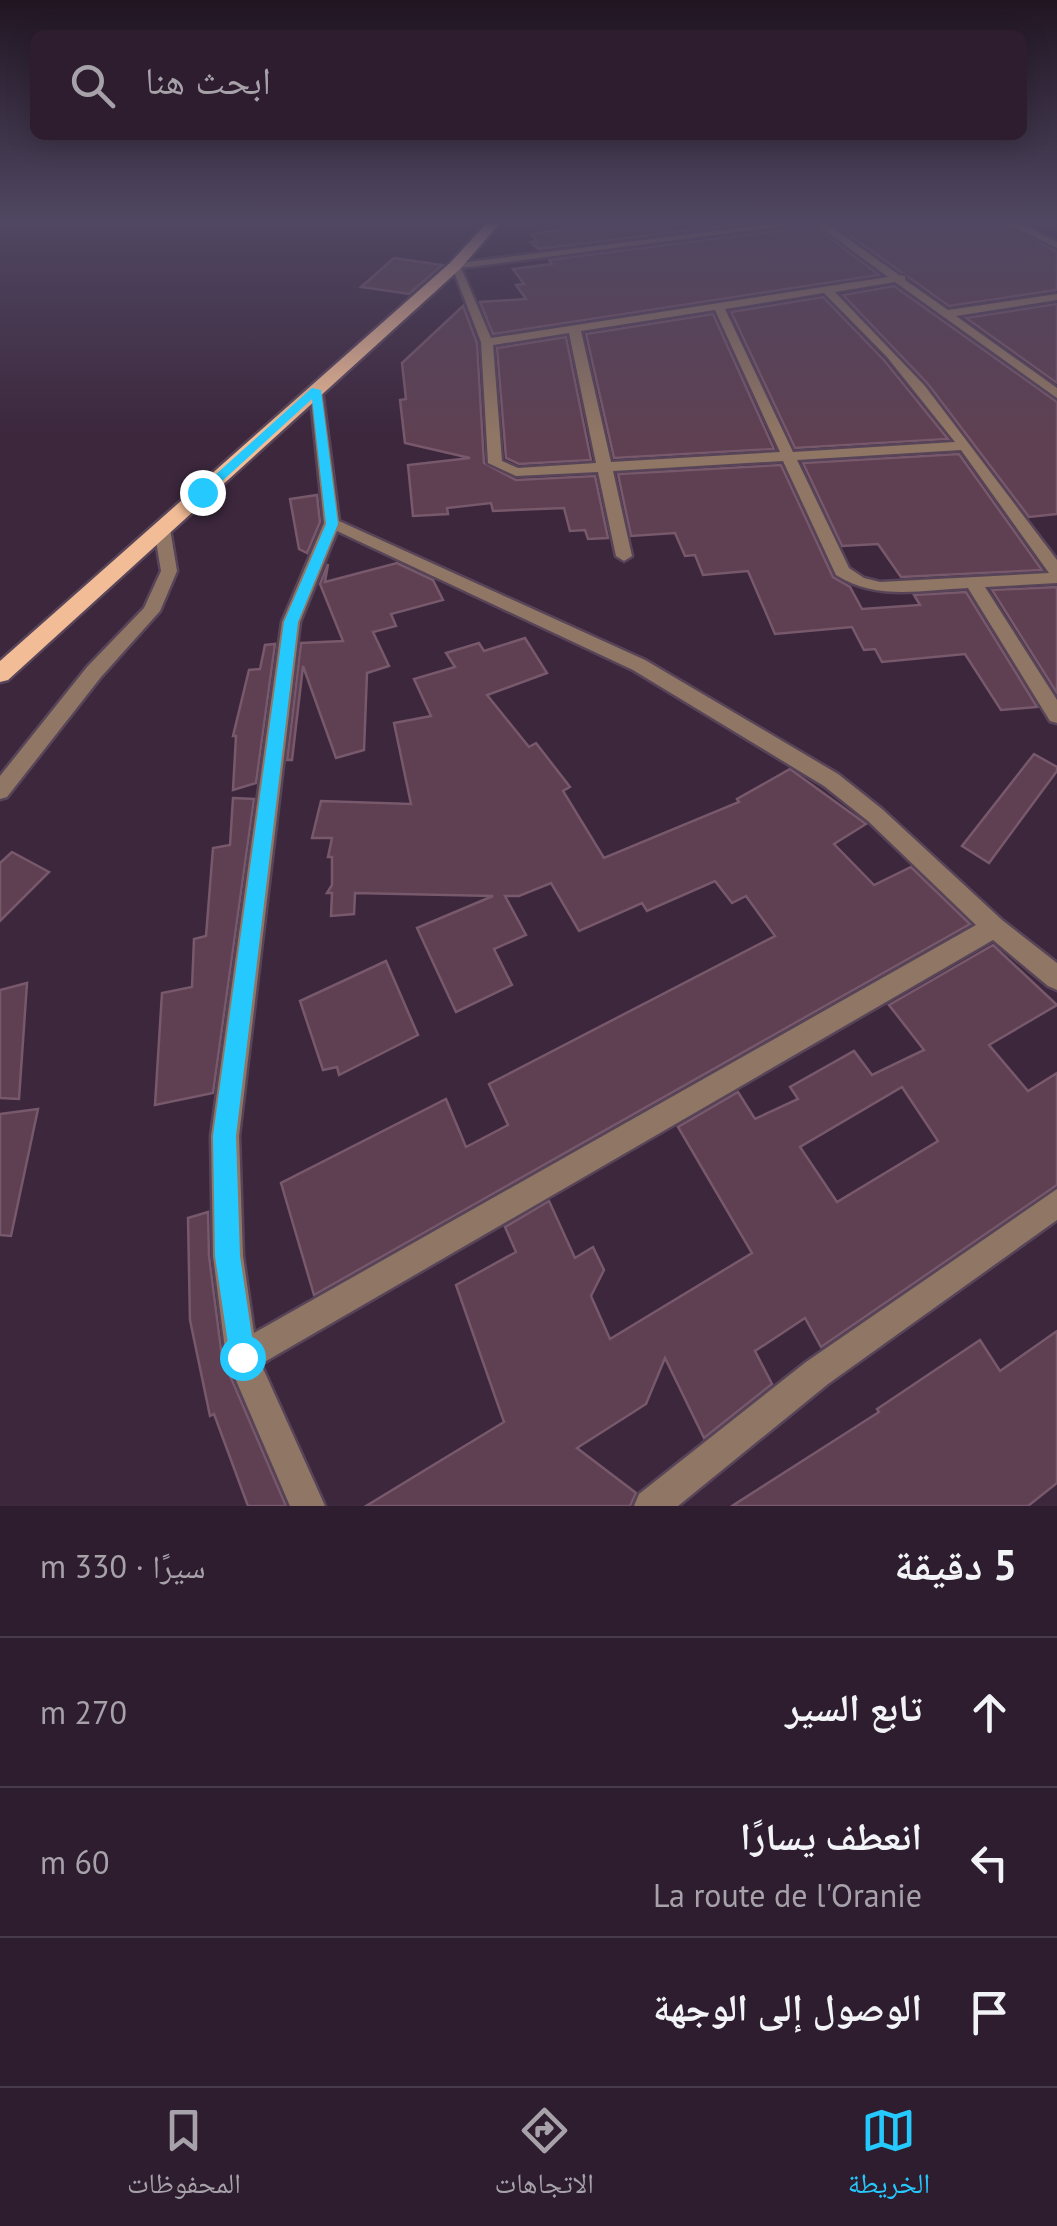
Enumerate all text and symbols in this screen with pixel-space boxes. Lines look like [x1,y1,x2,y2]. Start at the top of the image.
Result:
search box [30,30,1027,140]
text: ابحث هنا [145,55,271,104]
icon: search [65,58,120,113]
route end [180,470,226,516]
route start [220,1335,266,1381]
text: 5 دقيقة [894,1537,1017,1592]
text: سيرًا · 330 m [40,1545,206,1587]
text: تابع السير [786,1682,922,1731]
icon: ahead [962,1685,1017,1740]
text: 270 m [40,1691,127,1733]
text: انعطف يسارًا [740,1811,922,1860]
icon: left [962,1835,1017,1890]
text: 60 m [40,1841,109,1883]
text: La route de l'Oranie [653,1874,922,1916]
text: الوصول إلى الوجهة [653,1982,922,2031]
icon: arrive [962,1985,1017,2040]
tab: المحفوظات [127,2103,241,2211]
tab: الاتجاهات [495,2103,594,2211]
tab: الخريطة [848,2103,930,2211]

